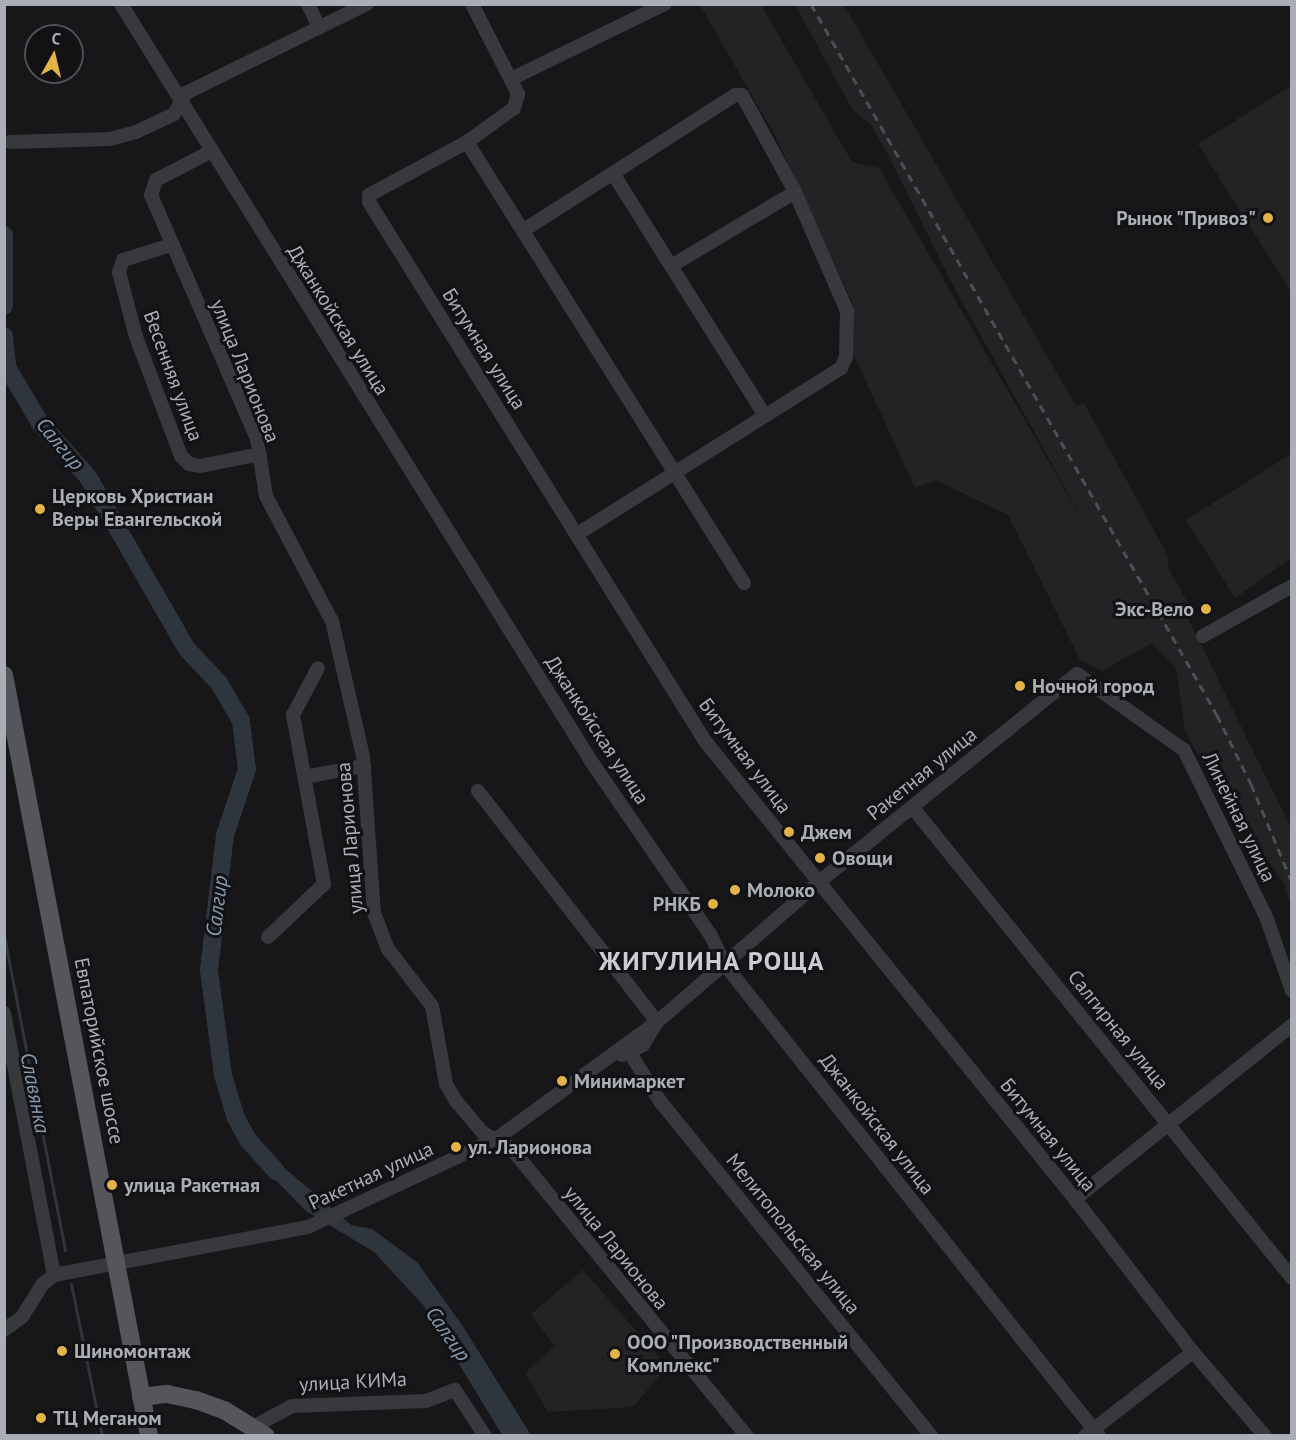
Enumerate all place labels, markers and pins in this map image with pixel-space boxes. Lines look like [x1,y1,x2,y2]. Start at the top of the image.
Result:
place label: Рынок "Привоз" [1115,206,1256,230]
marker: Рынок "Привоз" [1261,211,1275,225]
place label: Церковь Христиан Веры Евангельской [52,485,222,532]
marker: Церковь Христиан Веры Евангельской [33,502,47,516]
place label: Экс-Вело [1115,597,1194,621]
marker: Экс-Вело [1199,602,1213,616]
place label: Ночной город [1032,674,1154,698]
marker: Ночной город [1013,679,1027,693]
place label: Джем [801,820,852,844]
marker: Джем [782,825,796,839]
place label: Овощи [832,846,893,870]
marker: Овощи [813,851,827,865]
place label: Молоко [747,878,815,902]
marker: Молоко [728,883,742,897]
place label: РНКБ [653,892,701,916]
marker: РНКБ [706,897,720,911]
place label: Минимаркет [574,1069,685,1093]
marker: Минимаркет [555,1074,569,1088]
place label: ул. Ларионова [468,1135,594,1159]
marker: ул. Ларионова [449,1140,463,1154]
place label: улица Ракетная [124,1173,260,1197]
marker: улица Ракетная [105,1178,119,1192]
place label: ООО "Производственный Комплекс" [627,1330,850,1377]
place label: Шиномонтаж [74,1339,191,1363]
marker: Шиномонтаж [55,1344,69,1358]
marker: ООО "Производственный Комплекс" [608,1347,622,1361]
place label: ТЦ Меганом [53,1406,161,1430]
marker: ТЦ Меганом [34,1411,48,1425]

